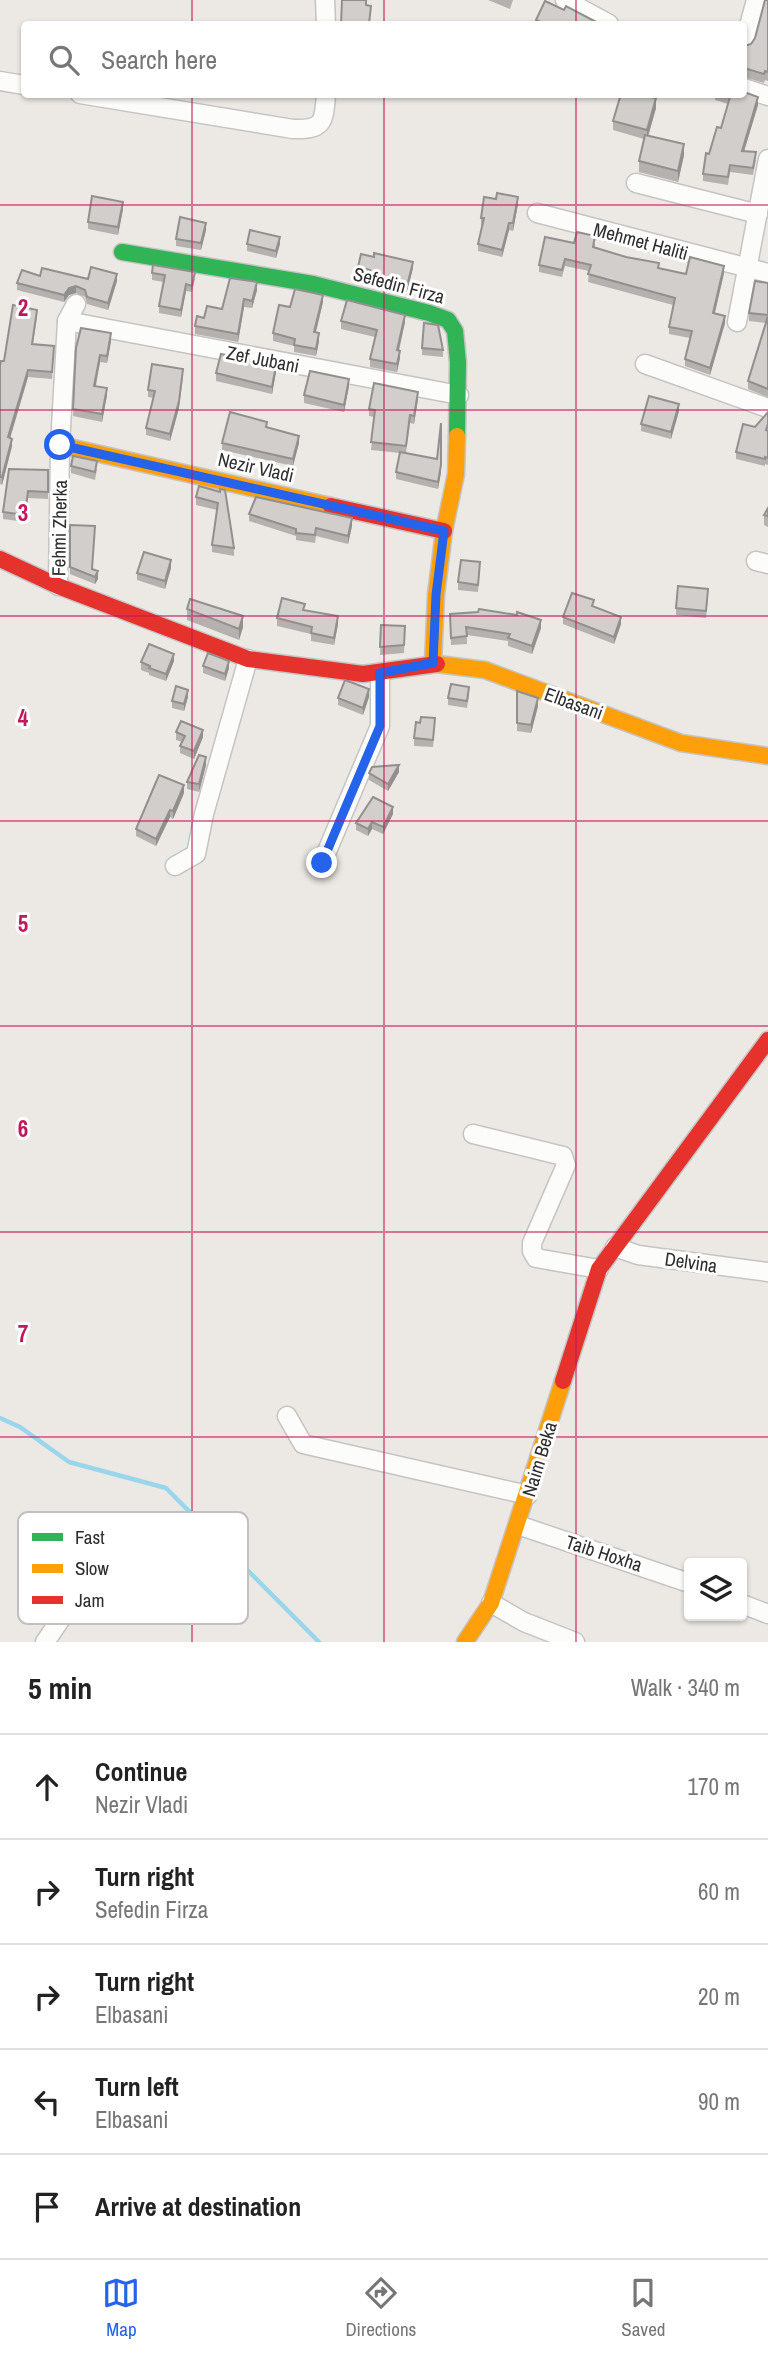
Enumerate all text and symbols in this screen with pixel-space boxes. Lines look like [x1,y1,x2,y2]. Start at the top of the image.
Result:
search box [21,21,747,98]
icon: search [45,41,83,79]
text: Search here [101,42,217,77]
street label: Mehmet Haliti [591,216,691,266]
street label: Sefedin Firza [350,260,448,310]
text: 2 [18,292,28,323]
street label: Zef Jubani [224,339,302,379]
route start [44,429,75,460]
street label: Nezir Vladi [216,446,296,488]
street label: Fehmi Zherka [45,479,73,576]
text: 3 [18,497,28,528]
street label: Elbasani [541,680,607,726]
text: 4 [18,702,29,733]
route end [306,847,337,878]
text: 5 [18,908,28,939]
text: 6 [18,1113,28,1144]
street label: Delvina [663,1245,719,1279]
text: 7 [18,1318,28,1349]
street label: Naim Beka [515,1418,563,1500]
legend [18,1512,248,1624]
text: Fast [75,1524,105,1550]
street label: Taib Hoxha [562,1528,646,1578]
text: Slow [75,1555,110,1581]
map controls [684,1558,747,1621]
button: layers [684,1558,747,1621]
text: Jam [75,1587,104,1613]
text: 5 min [28,1668,92,1708]
text: Walk · 340 m [631,1672,740,1703]
text: Continue [95,1754,187,1789]
icon: ahead [28,1768,66,1806]
text: 170 m [688,1771,740,1802]
text: Nezir Vladi [95,1789,188,1820]
text: Turn right [95,1859,194,1894]
icon: right [28,1873,66,1911]
text: 60 m [698,1876,740,1907]
text: Sefedin Firza [95,1894,208,1925]
text: Turn right [95,1964,194,1999]
icon: right [28,1978,66,2016]
text: 20 m [698,1981,740,2012]
text: Elbasani [95,1999,168,2030]
text: Turn left [95,2069,179,2104]
icon: left [28,2083,66,2121]
text: 90 m [698,2086,740,2117]
text: Elbasani [95,2104,168,2135]
icon: arrive [28,2188,66,2226]
text: Arrive at destination [95,2189,301,2224]
tab: Map [102,2274,140,2342]
tab: Directions [345,2274,416,2342]
tab: Saved [621,2274,666,2342]

